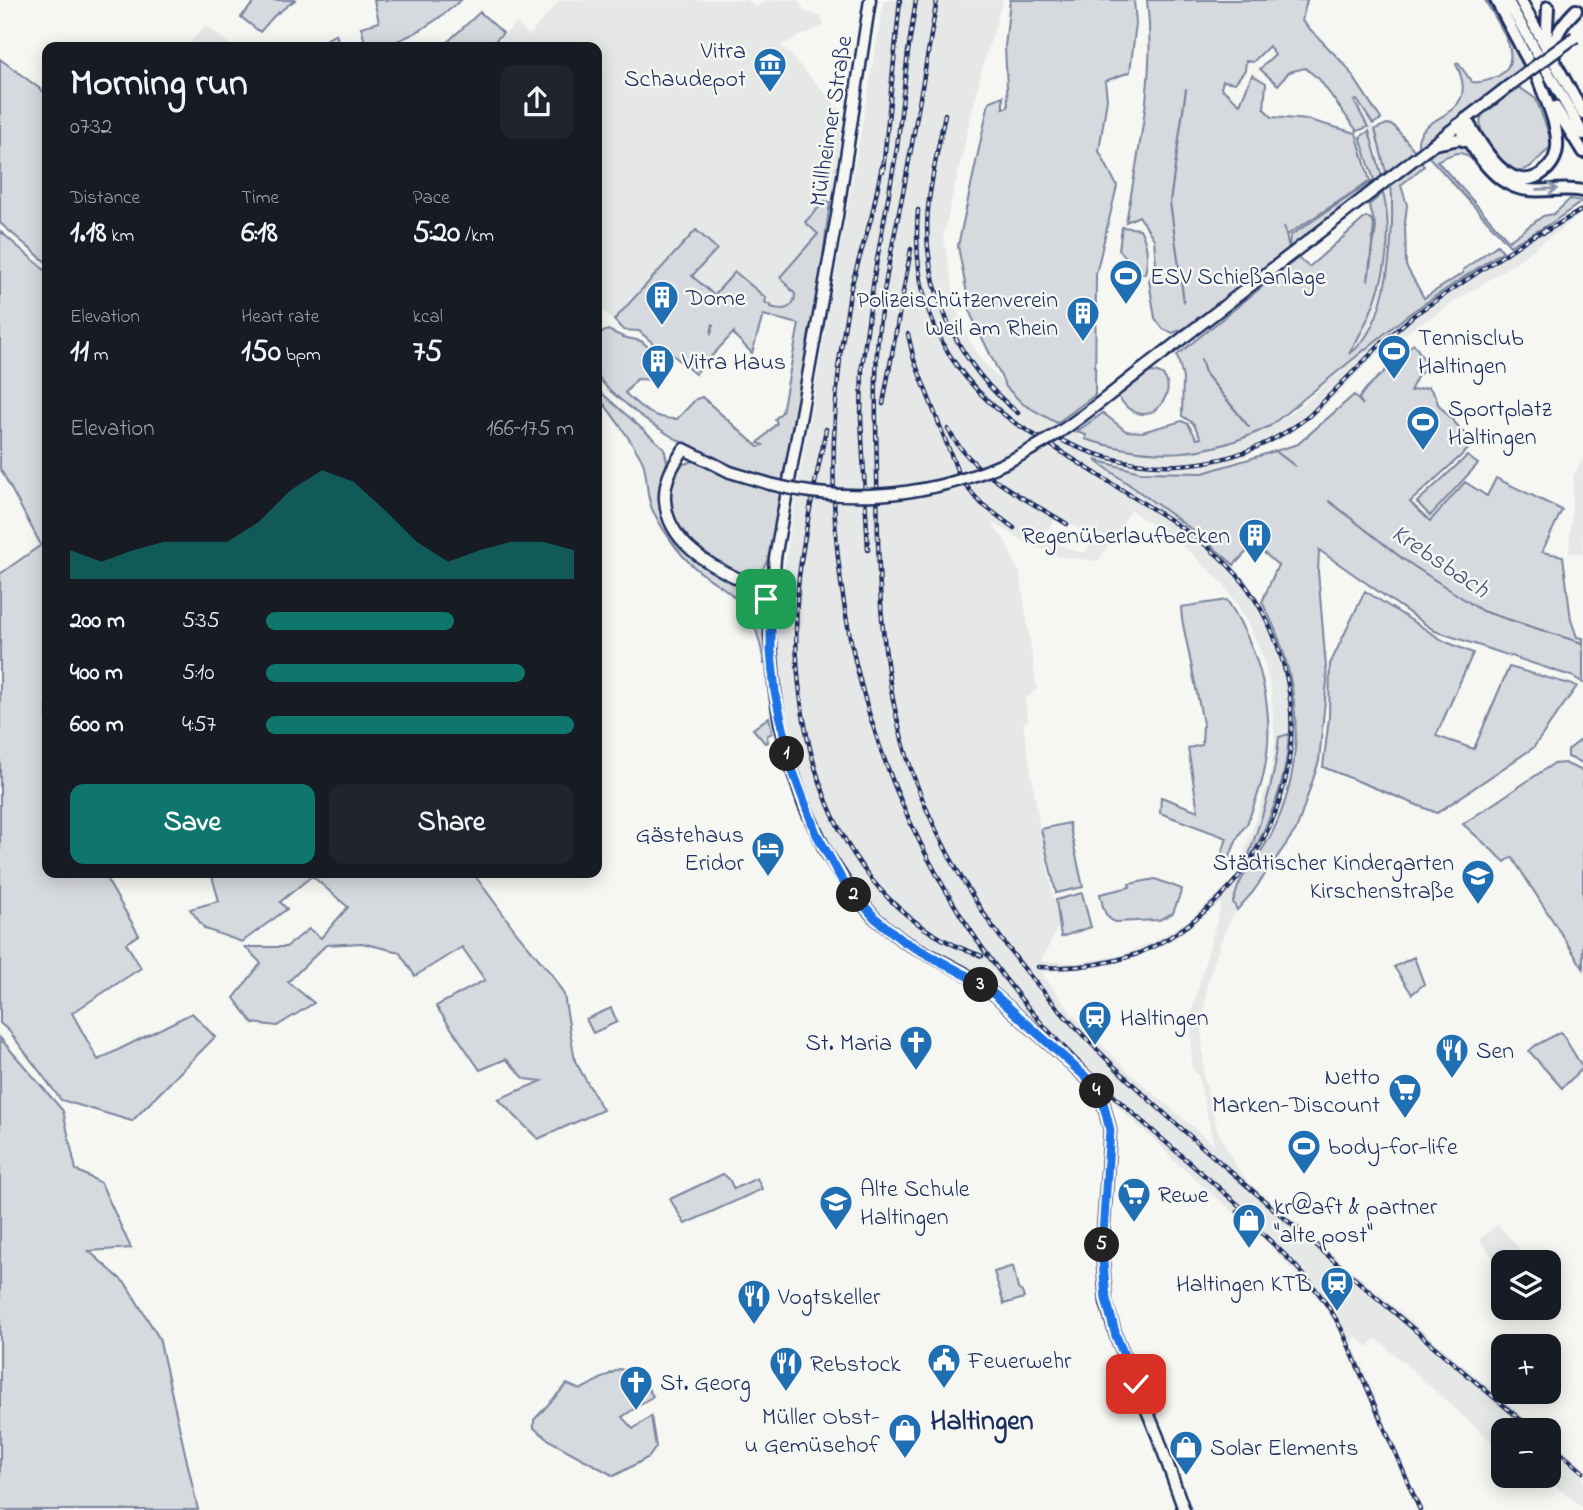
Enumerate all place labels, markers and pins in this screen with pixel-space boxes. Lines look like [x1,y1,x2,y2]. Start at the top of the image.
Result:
place label: Vitra Schaudepot [624,35,746,98]
museum icon: Vitra Schaudepot [751,45,789,94]
sports icon: ESV Schießanlage [1107,257,1145,306]
place label: ESV Schießanlage [1150,261,1326,296]
building icon: Dome [643,278,681,327]
place label: Dome [685,282,746,317]
place label: Polizeischützenverein Weil am Rhein [857,284,1058,347]
building icon: Polizeischützenverein Weil am Rhein [1064,294,1102,343]
place label: Tennisclub Haltingen [1418,322,1524,385]
sports icon: Tennisclub Haltingen [1375,332,1413,381]
building icon: Vitra Haus [639,342,677,391]
place label: Vitra Haus [681,346,786,381]
place label: Sportplatz Haltingen [1448,393,1553,456]
sports icon: Sportplatz Haltingen [1404,403,1442,452]
building icon: Regenüberlaufbecken [1236,516,1274,565]
place label: Regenüberlaufbecken [1022,520,1230,555]
pin [736,569,796,629]
pin: 1 [770,736,804,772]
place label: Gästehaus Eridor [636,819,745,882]
hotel icon: Gästehaus Eridor [749,829,787,878]
place label: Städtischer Kindergarten Kirschenstraße [1213,847,1454,910]
school or university icon: Städtischer Kindergarten Kirschenstraße [1459,857,1497,906]
pin: 2 [836,878,872,912]
pin: 3 [964,968,998,1002]
station icon: Haltingen [1076,998,1114,1047]
place label: Haltingen [1120,1002,1209,1037]
church icon: St. Maria [897,1023,935,1072]
place label: St. Maria [805,1027,892,1062]
restaurant icon: Sen [1433,1031,1471,1080]
place label: Sen [1476,1035,1514,1070]
place label: Netto Marken-Discount [1212,1061,1380,1124]
supermarket icon: Netto Marken-Discount [1386,1071,1424,1120]
pin: 4 [1080,1074,1114,1108]
sports icon: body-for-life [1285,1127,1323,1176]
place label: body-for-life [1328,1131,1458,1167]
place label: Alte Schule Haltingen [860,1173,970,1236]
supermarket icon: Rewe [1115,1175,1153,1224]
place label: Rewe [1158,1179,1209,1214]
school or university icon: Alte Schule Haltingen [817,1183,855,1232]
place label: kr@aft & partner "alte post" [1274,1191,1438,1254]
shop icon: kr@aft & partner "alte post" [1230,1201,1268,1250]
pin: 5 [1084,1228,1120,1262]
station icon: Haltingen KTB [1318,1264,1356,1313]
place label: Haltingen KTB [1176,1268,1312,1303]
restaurant icon: Vogtskeller [735,1277,773,1326]
place label: Vogtskeller [777,1281,881,1316]
public building icon: Feuerwehr [925,1341,963,1390]
restaurant icon: Rebstock [767,1344,805,1393]
place label: Feuerwehr [967,1345,1072,1380]
place label: Rebstock [810,1348,901,1383]
pin [1106,1354,1166,1414]
church icon: St. Georg [617,1363,655,1412]
place label: St. Georg [660,1367,751,1402]
place label: Müller Obst- u Gemüsehof [744,1401,881,1464]
shop icon: Müller Obst- u Gemüsehof [886,1411,924,1460]
shop icon: Solar Elements [1167,1428,1205,1477]
place label: Solar Elements [1210,1432,1358,1467]

